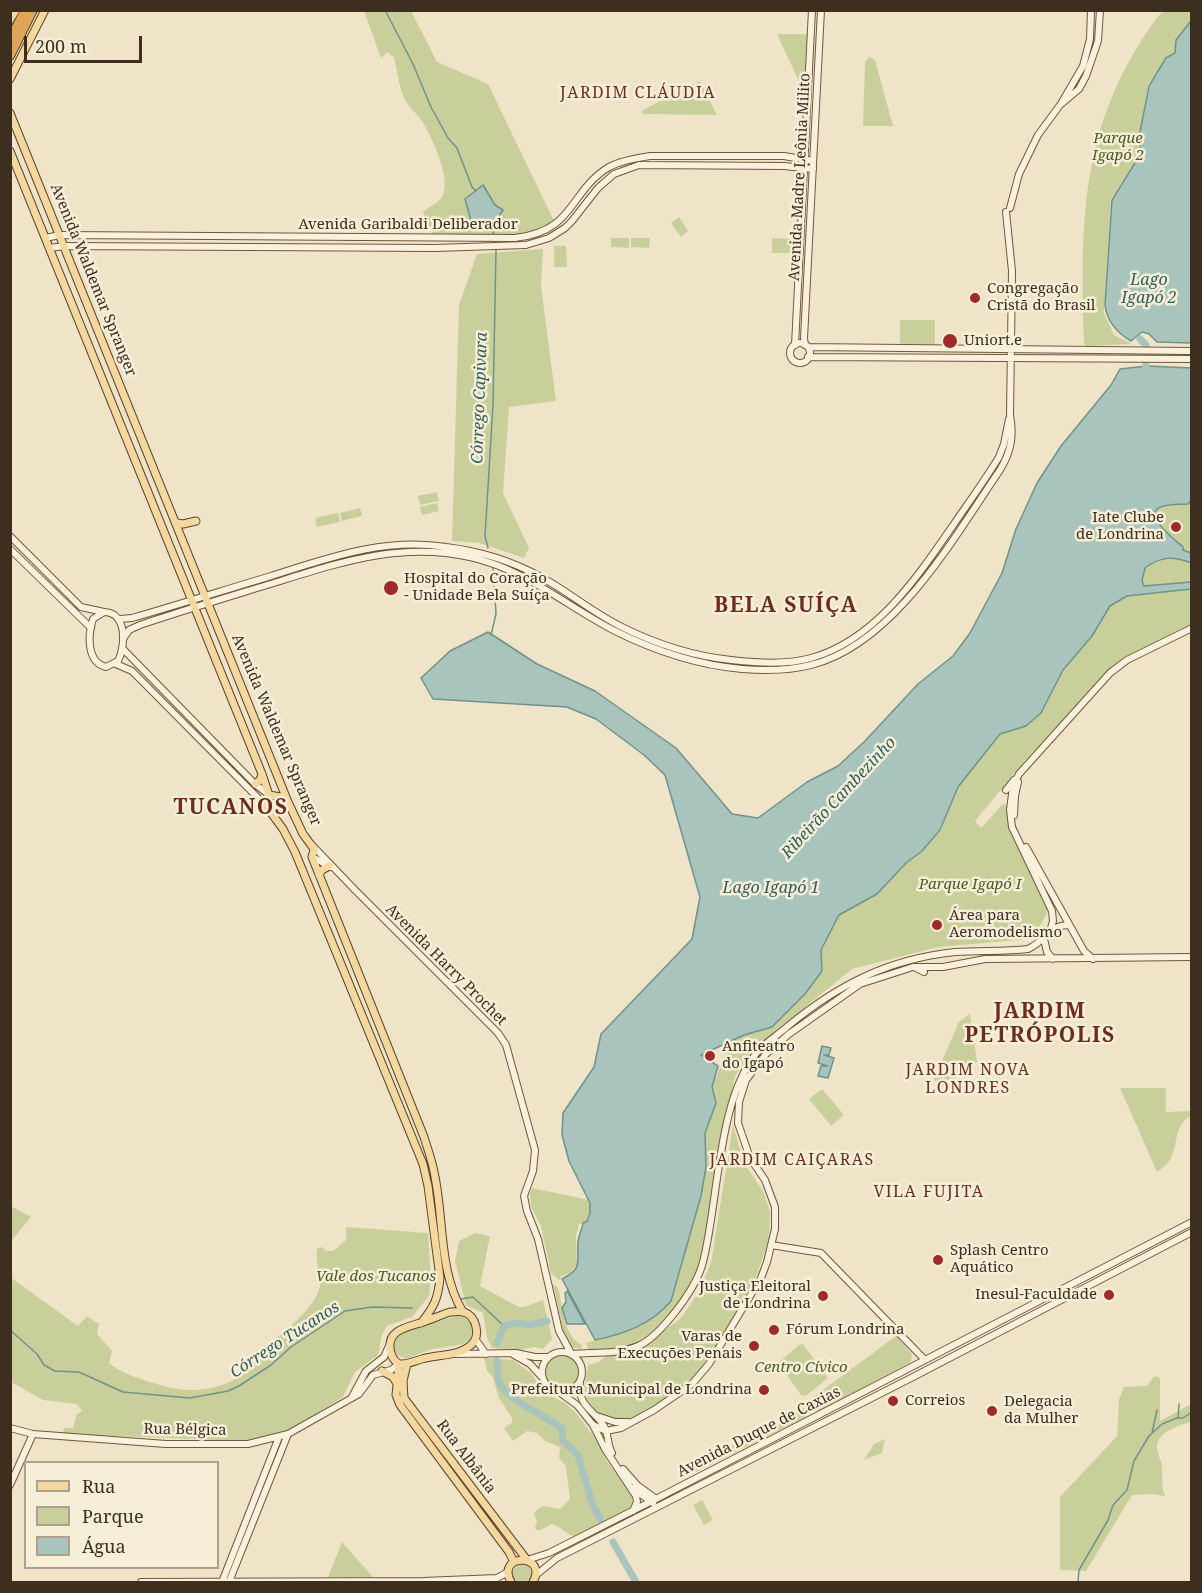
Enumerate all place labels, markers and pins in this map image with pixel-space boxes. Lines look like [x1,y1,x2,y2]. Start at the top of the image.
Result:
place label: Congregação Cristã do Brasil [987,280,1095,315]
marker: Congregação Cristã do Brasil [968,291,982,305]
marker: Uniort.e [941,332,959,350]
place label: Uniort.e [964,332,1022,350]
place label: Iate Clube de Londrina [1076,509,1164,544]
marker: Iate Clube de Londrina [1169,520,1183,534]
place label: Hospital do Coração - Unidade Bela Suíça [404,570,550,605]
marker: Hospital do Coração - Unidade Bela Suíça [382,579,400,597]
place label: Área para Aeromodelismo [949,907,1062,942]
marker: Área para Aeromodelismo [930,918,944,932]
place label: Anfiteatro do Igapó [722,1038,795,1073]
marker: Anfiteatro do Igapó [703,1049,717,1063]
place label: Splash Centro Aquático [950,1242,1049,1277]
marker: Splash Centro Aquático [931,1253,945,1267]
place label: Justiça Eleitoral de Londrina [699,1278,811,1313]
place label: Inesul-Faculdade [975,1286,1097,1304]
marker: Inesul-Faculdade [1102,1288,1116,1302]
marker: Justiça Eleitoral de Londrina [816,1289,830,1303]
place label: Fórum Londrina [786,1321,904,1339]
marker: Fórum Londrina [767,1323,781,1337]
place label: Varas de Execuções Penais [618,1328,742,1363]
marker: Varas de Execuções Penais [747,1339,761,1353]
place label: Prefeitura Municipal de Londrina [511,1381,752,1399]
marker: Prefeitura Municipal de Londrina [757,1383,771,1397]
place label: Correios [905,1392,965,1410]
place label: Delegacia da Mulher [1004,1393,1078,1428]
marker: Correios [886,1394,900,1408]
marker: Delegacia da Mulher [985,1404,999,1418]

